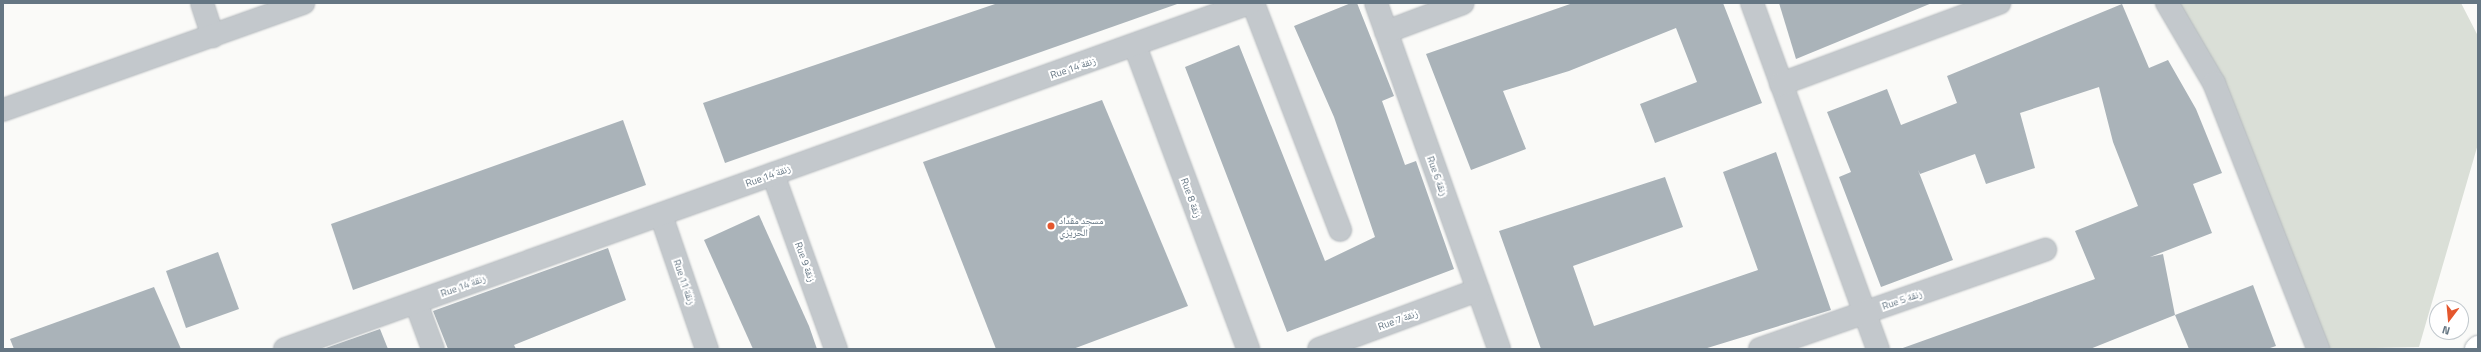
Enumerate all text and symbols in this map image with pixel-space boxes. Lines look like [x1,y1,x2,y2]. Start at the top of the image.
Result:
street label: Rue 14 زنقة [1049,55,1097,81]
street label: Rue 6 زنقة [1424,154,1450,198]
street label: Rue 14 زنقة [744,162,792,190]
street label: Rue 8 زنقة [1178,176,1204,220]
place label: مسجد مقداد الحريزي [1059,214,1103,238]
marker: مسجد مقداد الحريزي [1046,221,1056,231]
street label: Rue 9 زنقة [792,240,818,284]
street label: Rue 11 زنقة [671,258,697,306]
street label: Rue 14 زنقة [439,272,487,300]
street label: Rue 5 زنقة [1880,288,1924,312]
north arrow [2429,300,2469,340]
street label: Rue 7 زنقة [1376,307,1420,333]
text: N [2440,322,2452,339]

